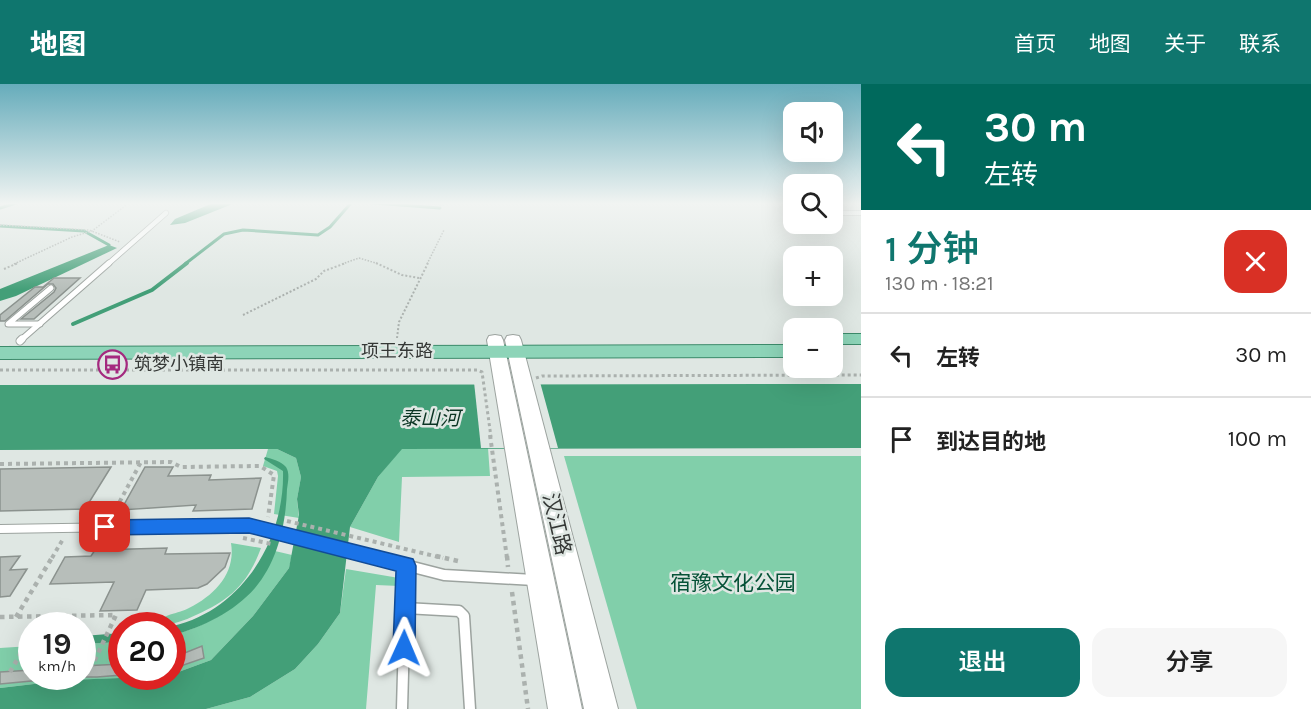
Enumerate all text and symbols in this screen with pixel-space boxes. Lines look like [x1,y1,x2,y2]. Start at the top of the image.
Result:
text: 地图 [30,28,86,61]
text: 首页 [1014,32,1056,56]
text: 地图 [1089,32,1131,56]
text: 关于 [1164,32,1206,56]
text: 联系 [1239,32,1281,56]
map controls [783,102,843,378]
button: sound [783,102,843,162]
text: 30 m [984,102,1087,152]
icon: left [885,108,963,186]
text: 左转 [984,159,1038,191]
button: search [783,174,843,234]
text: 1 分钟 [885,228,979,270]
button: close [1224,230,1287,293]
button: + [783,246,843,306]
text: 130 m · 18:21 [885,272,994,295]
button: − [783,318,843,378]
icon: left [885,339,918,372]
street label: 项王东路 [361,340,433,362]
text: 30 m [1235,342,1287,368]
text: 左转 [936,345,980,371]
bus stop icon: 筑梦小镇南 [97,348,129,380]
place label: 筑梦小镇南 [134,353,224,375]
water label: 泰山河 [400,407,464,430]
icon: arrive [885,423,918,456]
text: 100 m [1228,426,1287,452]
text: 到达目的地 [936,429,1046,455]
street label: 汉江路 [538,491,576,557]
pin [79,501,130,552]
icon: arrive [88,510,121,543]
park label: 宿豫文化公园 [670,571,796,595]
speed limit sign: 20 [108,612,186,690]
position arrow [372,616,436,680]
text: 19 [42,626,71,662]
button: 退出 [885,628,1080,697]
button: 分享 [1092,628,1287,697]
text: km/h [38,657,76,675]

